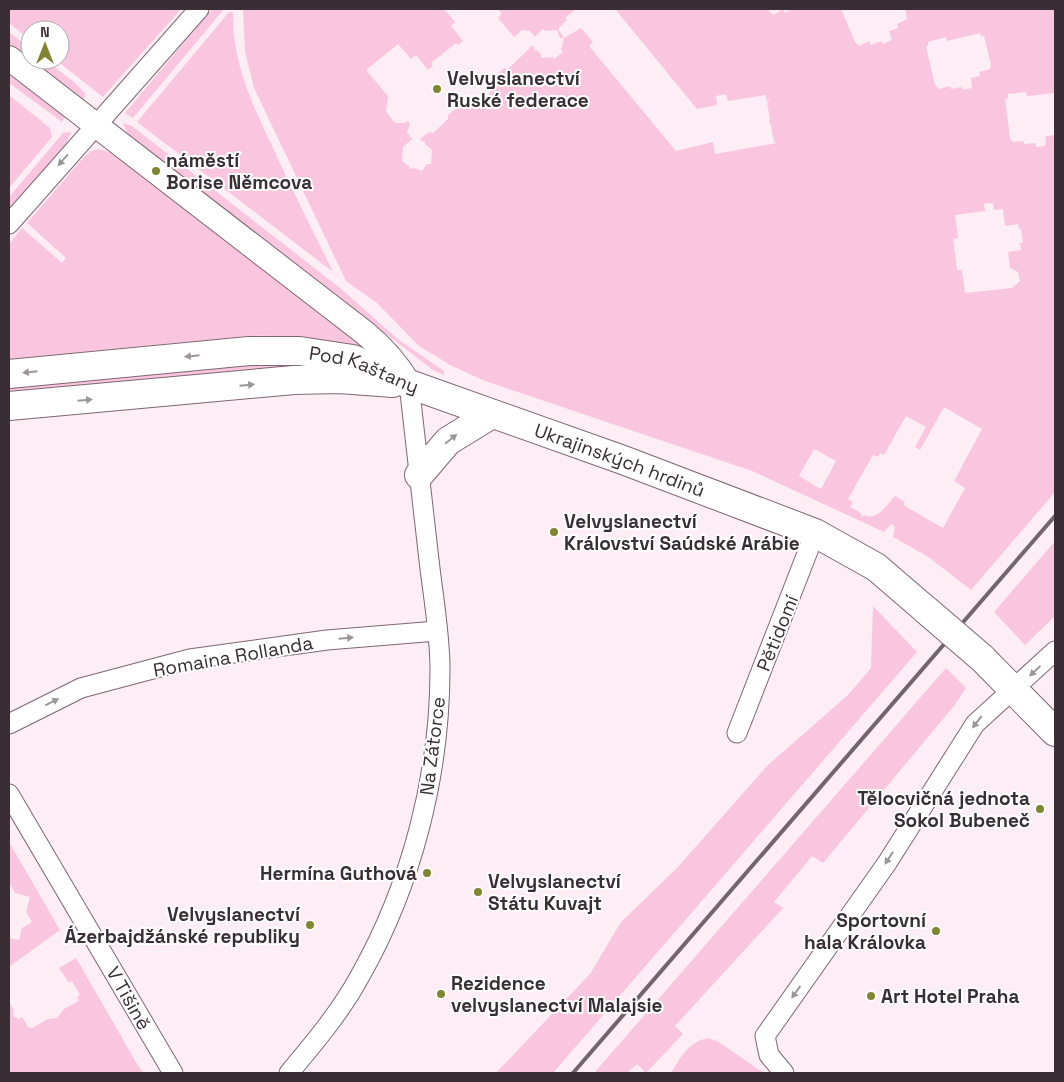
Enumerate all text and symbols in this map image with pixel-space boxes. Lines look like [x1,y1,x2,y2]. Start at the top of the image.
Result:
north arrow [20,20,70,70]
text: N [40,23,50,41]
place label: Velvyslanectví Ruské federace [447,66,589,113]
marker: Velvyslanectví Ruské federace [431,83,443,95]
place label: náměstí Borise Němcova [166,148,312,195]
one-way arrow [58,154,69,167]
marker: náměstí Borise Němcova [150,165,162,177]
street label: Pod Kaštany [307,341,422,399]
one-way arrow [184,352,200,360]
one-way arrow [22,368,38,376]
one-way arrow [239,381,255,389]
one-way arrow [78,396,94,404]
street label: Ukrajinských hrdinů [531,418,708,503]
one-way arrow [444,434,457,445]
place label: Velvyslanectví Království Saúdské Arábie [564,509,800,556]
marker: Velvyslanectví Království Saúdské Arábie [548,526,560,538]
street label: Pětidomí [751,591,804,675]
street label: Romaina Rollanda [151,630,315,683]
one-way arrow [339,634,355,642]
one-way arrow [1029,665,1041,677]
street label: Na Zátorce [414,695,451,797]
one-way arrow [45,698,59,706]
one-way arrow [972,715,983,728]
place label: Tělocvičná jednota Sokol Bubeneč [857,786,1030,833]
marker: Tělocvičná jednota Sokol Bubeneč [1034,803,1046,815]
one-way arrow [884,852,894,865]
place label: Hermína Guthová [260,861,417,886]
marker: Hermína Guthová [421,867,433,879]
place label: Velvyslanectví Státu Kuvajt [488,869,622,916]
marker: Velvyslanectví Státu Kuvajt [472,886,484,898]
place label: Velvyslanectví Ázerbajdžánské republiky [64,902,301,949]
place label: Sportovní hala Královka [804,908,927,955]
marker: Velvyslanectví Ázerbajdžánské republiky [304,919,316,931]
marker: Sportovní hala Královka [930,925,942,937]
street label: V Tišině [100,962,157,1034]
place label: Rezidence velvyslanectví Malajsie [451,971,663,1018]
place label: Art Hotel Praha [881,984,1019,1009]
one-way arrow [791,985,801,999]
marker: Rezidence velvyslanectví Malajsie [435,988,447,1000]
marker: Art Hotel Praha [865,990,877,1002]

